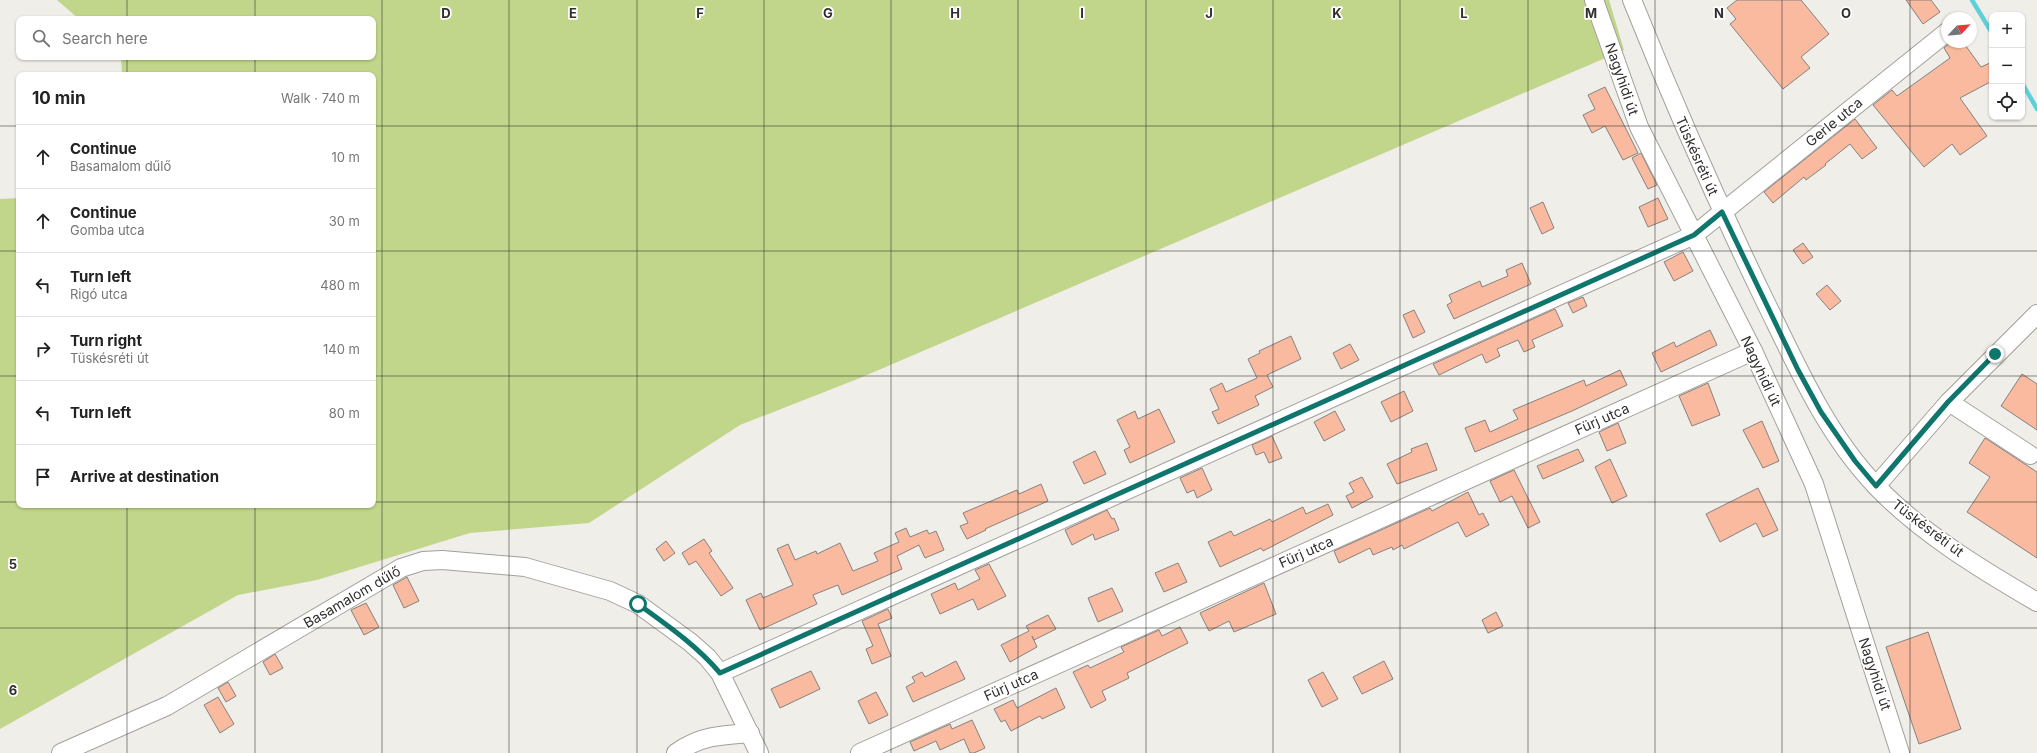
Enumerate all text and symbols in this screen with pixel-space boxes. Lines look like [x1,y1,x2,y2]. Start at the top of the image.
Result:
text: D [441,5,451,21]
text: E [569,5,577,21]
text: F [696,5,704,21]
text: G [823,5,833,21]
text: H [950,5,960,21]
text: I [1080,5,1084,21]
text: J [1205,5,1213,21]
text: K [1332,5,1342,21]
text: L [1460,5,1468,21]
text: M [1585,5,1597,21]
text: N [1714,5,1724,21]
text: O [1841,5,1851,21]
north arrow [1941,12,1977,48]
map controls [1989,12,2025,120]
button: + [1989,12,2025,48]
search box [16,16,376,60]
icon: search [30,27,52,49]
text: Search here [62,29,148,48]
street label: Nagyhidi út [1602,40,1643,118]
button: − [1989,48,2025,84]
button: locate [1989,84,2025,120]
text: 10 min [32,88,86,108]
text: Walk · 740 m [281,90,360,106]
street label: Gerle utca [1802,94,1866,150]
street label: Tüskésréti út [1672,114,1723,198]
text: Continue [70,139,137,158]
icon: ahead [32,146,54,168]
text: 10 m [331,149,360,165]
text: Basamalom dűlő [70,158,171,174]
text: Continue [70,203,137,222]
icon: ahead [32,210,54,232]
text: 30 m [329,213,360,229]
text: Gomba utca [70,222,145,238]
text: Turn left [70,267,131,286]
icon: left [32,274,54,296]
text: 480 m [320,277,360,293]
text: Rigó utca [70,286,128,302]
text: Turn right [70,331,142,350]
street label: Nagyhidi út [1738,333,1785,409]
icon: right [32,338,54,360]
text: 140 m [323,341,360,357]
route end [1986,345,2004,363]
text: Tüskésréti út [70,350,149,366]
street label: Fürj utca [1572,399,1632,438]
icon: left [32,402,54,424]
text: Turn left [70,403,131,422]
text: 80 m [329,405,360,421]
icon: arrive [32,466,54,488]
text: Arrive at destination [70,467,219,486]
street label: Tüskésréti út [1889,495,1968,560]
street label: Fürj utca [1276,532,1336,571]
text: 5 [9,556,17,572]
street label: Basamalom dűlő [300,562,403,631]
route start [629,595,647,613]
street label: Nagyhidi út [1856,635,1895,713]
street label: Fürj utca [981,665,1041,704]
text: 6 [9,682,17,698]

